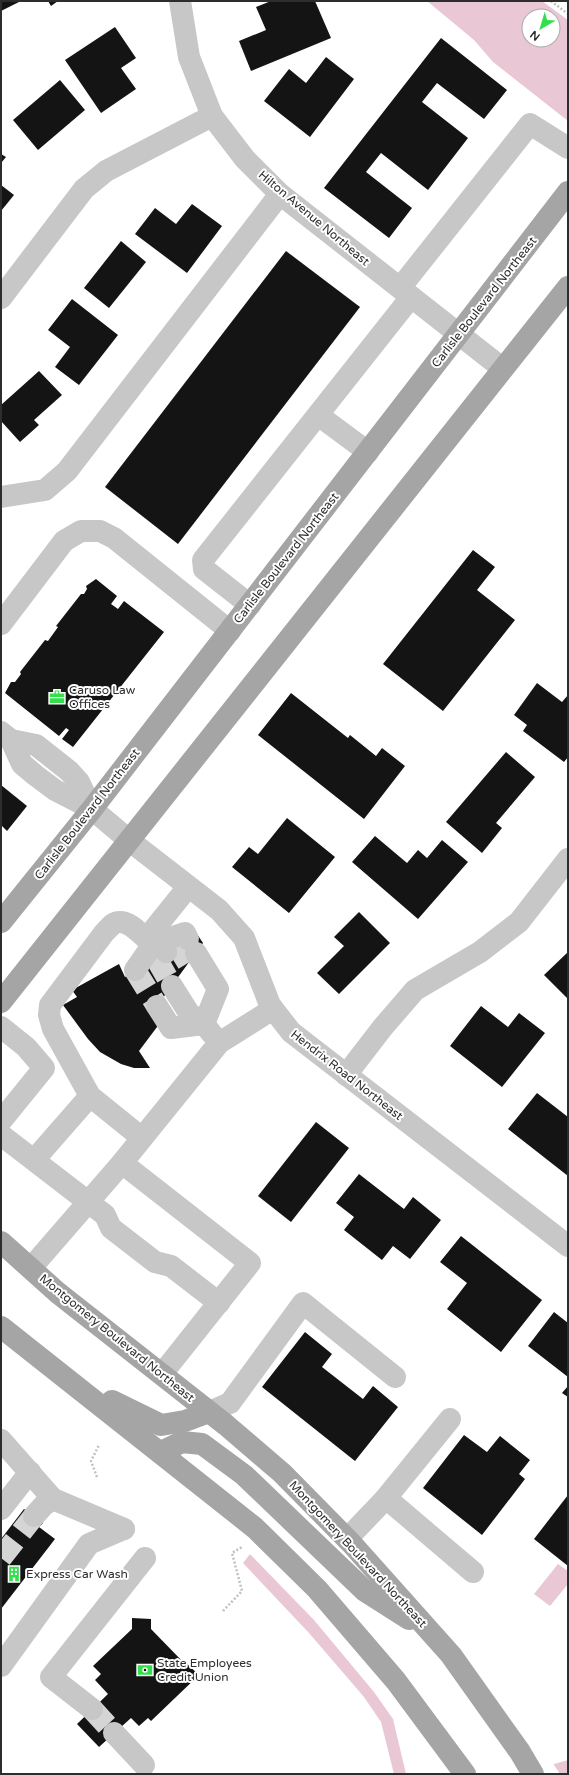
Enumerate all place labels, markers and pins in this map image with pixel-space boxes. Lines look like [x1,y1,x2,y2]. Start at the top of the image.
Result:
place label: Caruso Law Offices [69,683,136,711]
office icon: Caruso Law Offices [48,688,66,706]
building icon: Express Car Wash [5,1565,23,1583]
place label: Express Car Wash [26,1567,128,1581]
place label: State Employees Credit Union [157,1656,252,1684]
bank icon: State Employees Credit Union [136,1661,154,1679]

